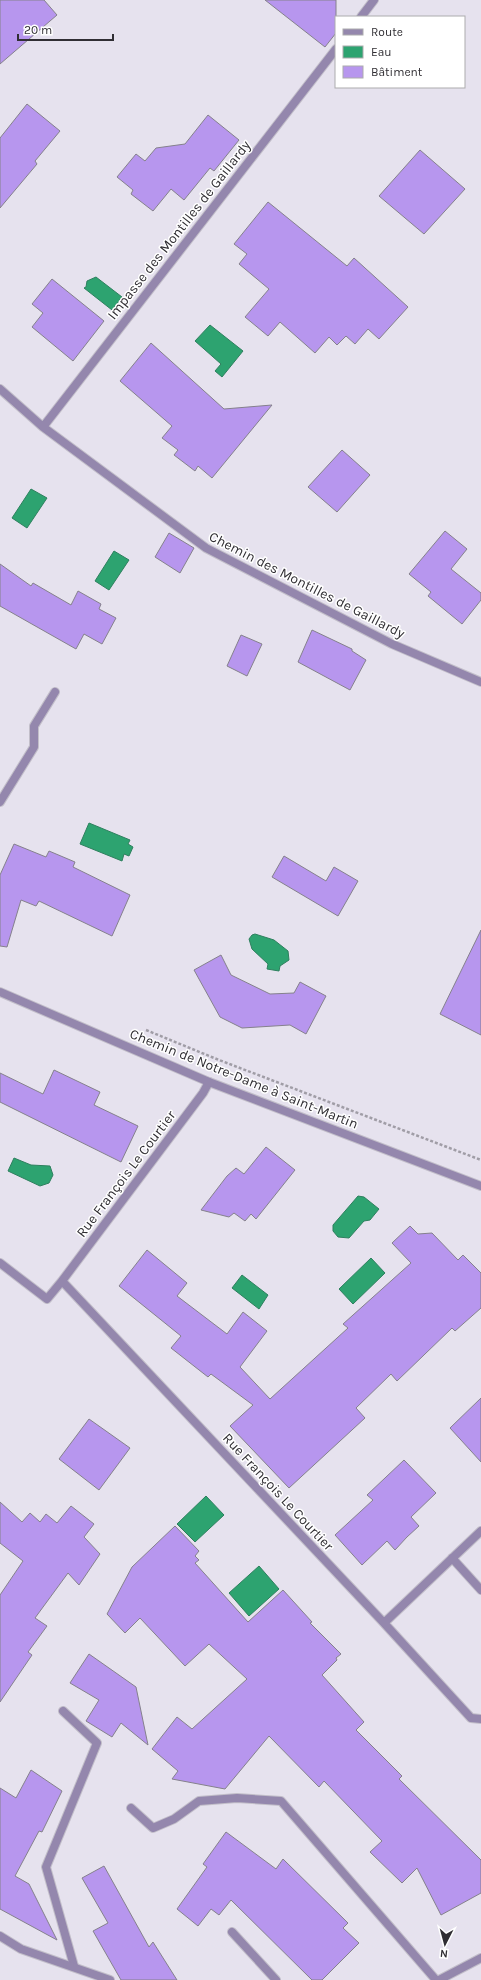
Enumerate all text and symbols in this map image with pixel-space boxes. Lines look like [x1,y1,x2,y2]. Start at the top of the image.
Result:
scale bar [18,16,113,42]
legend [335,16,465,88]
text: 20 m [24,23,52,37]
text: Route [371,25,403,39]
text: Eau [371,45,392,59]
text: Bâtiment [371,65,423,79]
street label: Impasse des Montilles de Gaillardy [104,137,254,323]
street label: Chemin des Montilles de Gaillardy [206,528,408,642]
street label: Chemin de Notre-Dame à Saint-Martin [127,1025,361,1133]
street label: Rue François Le Courtier [73,1106,180,1241]
street label: Rue François Le Courtier [219,1430,337,1555]
north arrow [425,1924,465,1964]
text: N [439,1947,449,1960]

